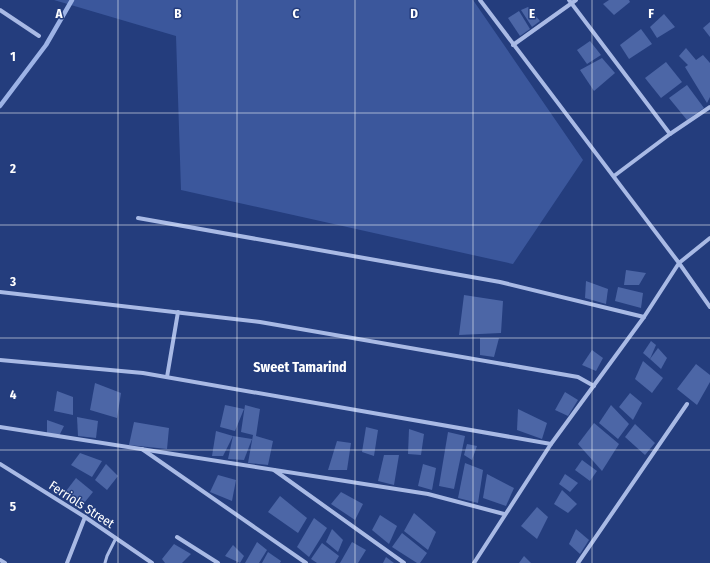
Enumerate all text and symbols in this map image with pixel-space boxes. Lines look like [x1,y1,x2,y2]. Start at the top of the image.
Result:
text: A [54,6,63,21]
text: B [174,6,182,21]
text: C [293,6,300,21]
text: D [410,6,418,21]
text: E [529,6,535,21]
text: F [648,6,654,21]
text: 1 [10,49,16,64]
text: 2 [9,161,16,176]
text: 3 [9,274,16,289]
district label: Sweet Tamarind [253,359,347,376]
text: 4 [10,387,17,402]
street label: Ferriols Street [46,478,118,532]
text: 5 [10,499,16,514]

